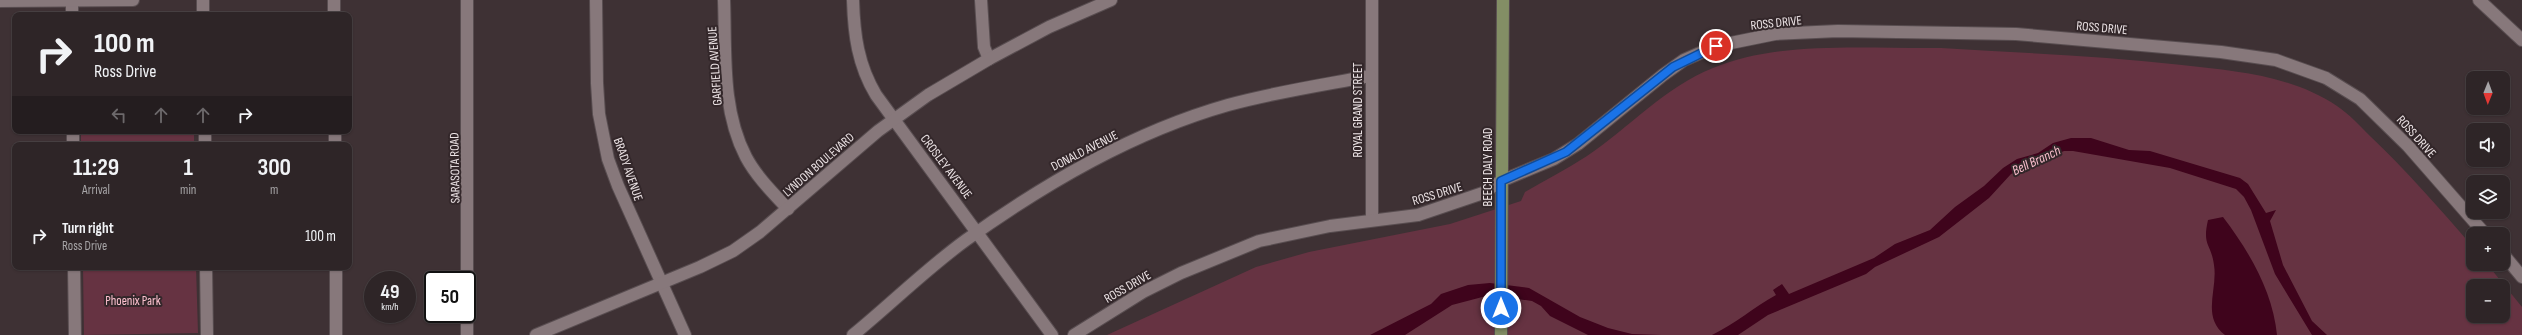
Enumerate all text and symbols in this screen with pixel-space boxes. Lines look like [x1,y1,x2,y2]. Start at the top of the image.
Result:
street label: ROSS DRIVE [1750,12,1803,34]
street label: ROSS DRIVE [2076,18,2128,38]
street label: GARFIELD AVENUE [704,26,726,106]
text: 100 m [94,27,155,60]
icon: right [28,28,80,80]
pin [1699,29,1733,63]
icon: arrive [1705,35,1727,57]
text: Ross Drive [94,61,157,82]
street label: ROYAL GRAND STREET [1350,62,1366,158]
north arrow [2466,71,2510,115]
map controls [2466,71,2510,323]
icon: left [108,104,130,126]
icon: ahead [150,104,172,126]
icon: ahead [192,104,214,126]
icon: right [234,104,256,126]
street label: ROSS DRIVE [2393,112,2439,161]
button: sound [2466,123,2510,167]
street label: DONALD AVENUE [1048,127,1121,175]
street label: BEECH DALY ROAD [1480,128,1496,206]
street label: LYNDON BOULEVARD [780,129,858,200]
street label: CROSLEY AVENUE [917,131,976,202]
street label: SARASOTA ROAD [446,132,464,204]
street label: BRADY AVENUE [610,136,646,203]
water label: Bell Branch [2009,142,2063,179]
text: 11:29 [73,153,119,182]
text: 1 [184,153,193,182]
text: 300 [257,153,291,182]
button: layers [2466,175,2510,219]
street label: ROSS DRIVE [1410,179,1464,209]
text: Arrival [82,182,110,198]
text: min [180,182,196,198]
text: m [270,182,278,198]
text: Turn right [62,219,114,238]
icon: right [28,225,50,247]
text: 100 m [305,227,336,246]
button: + [2466,227,2510,271]
text: Ross Drive [62,238,107,254]
street label: ROSS DRIVE [1101,267,1154,307]
speed limit sign: 50 [424,271,476,323]
button: − [2466,279,2510,323]
text: 49 [381,280,399,304]
position arrow [1480,287,1522,329]
park label: Phoenix Park [105,293,161,309]
text: km/h [381,301,399,313]

